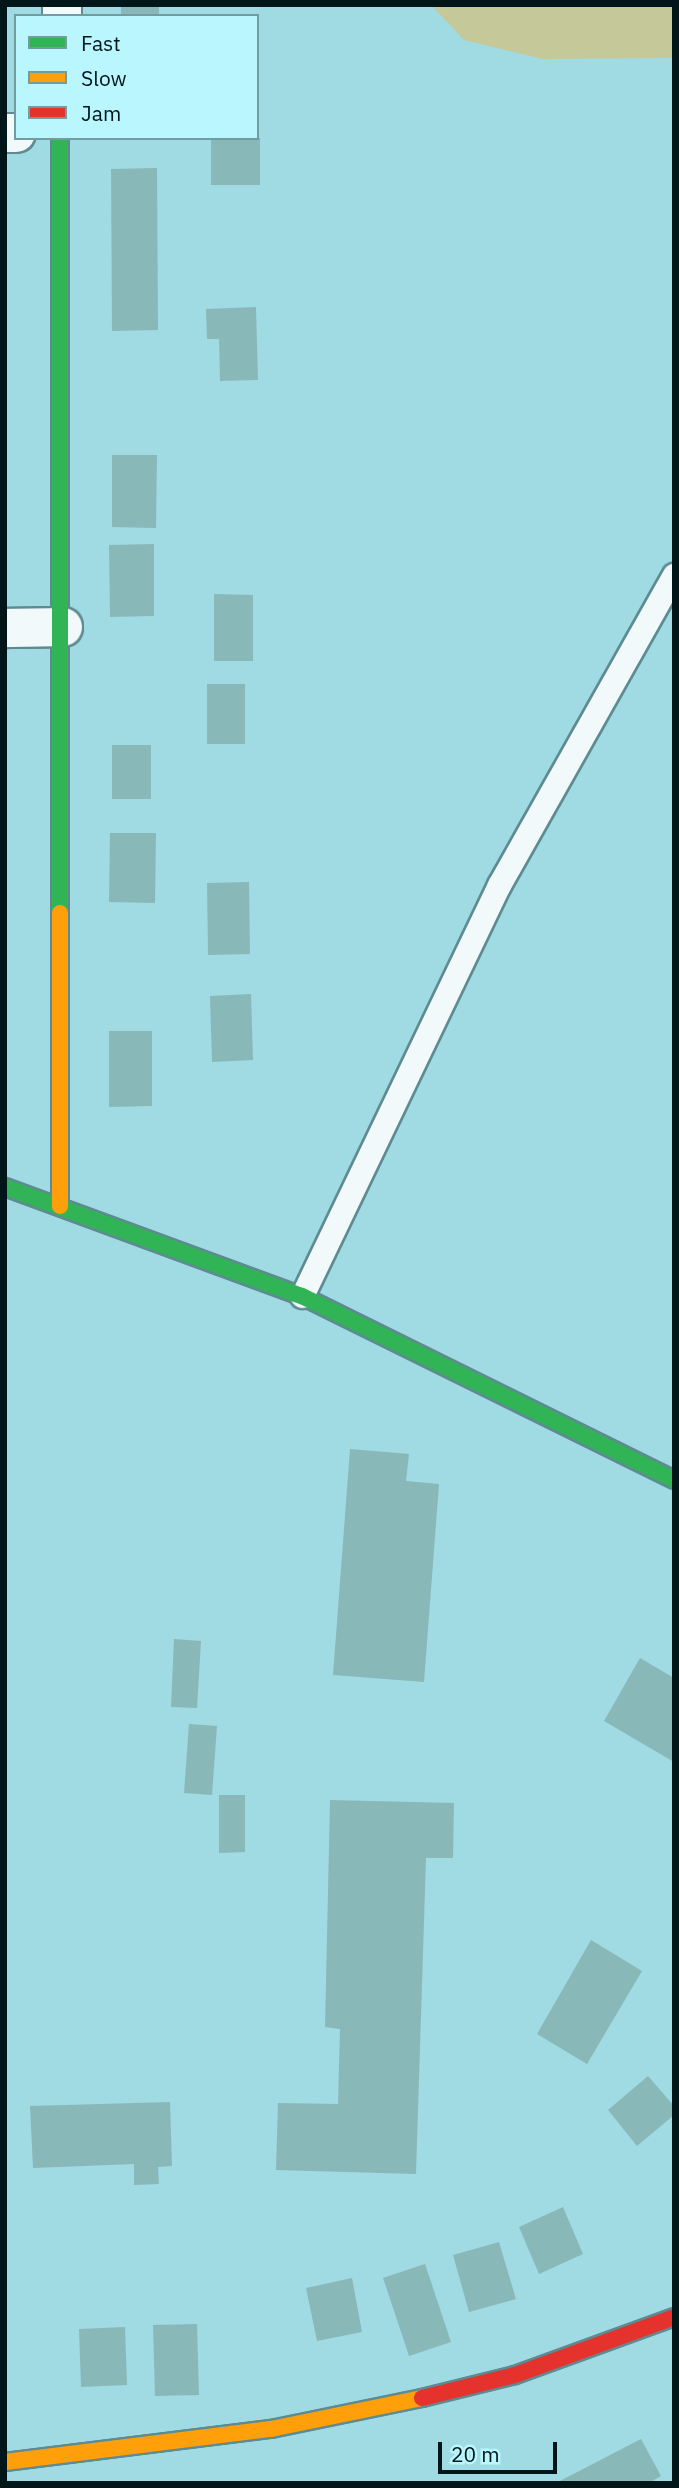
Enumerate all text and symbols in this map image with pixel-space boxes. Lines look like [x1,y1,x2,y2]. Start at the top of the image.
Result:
legend [14,14,259,140]
text: Fast [81,29,121,57]
text: Slow [81,64,127,92]
text: Jam [81,99,121,127]
scale bar [441,2428,560,2472]
text: 20 m [451,2440,500,2468]

